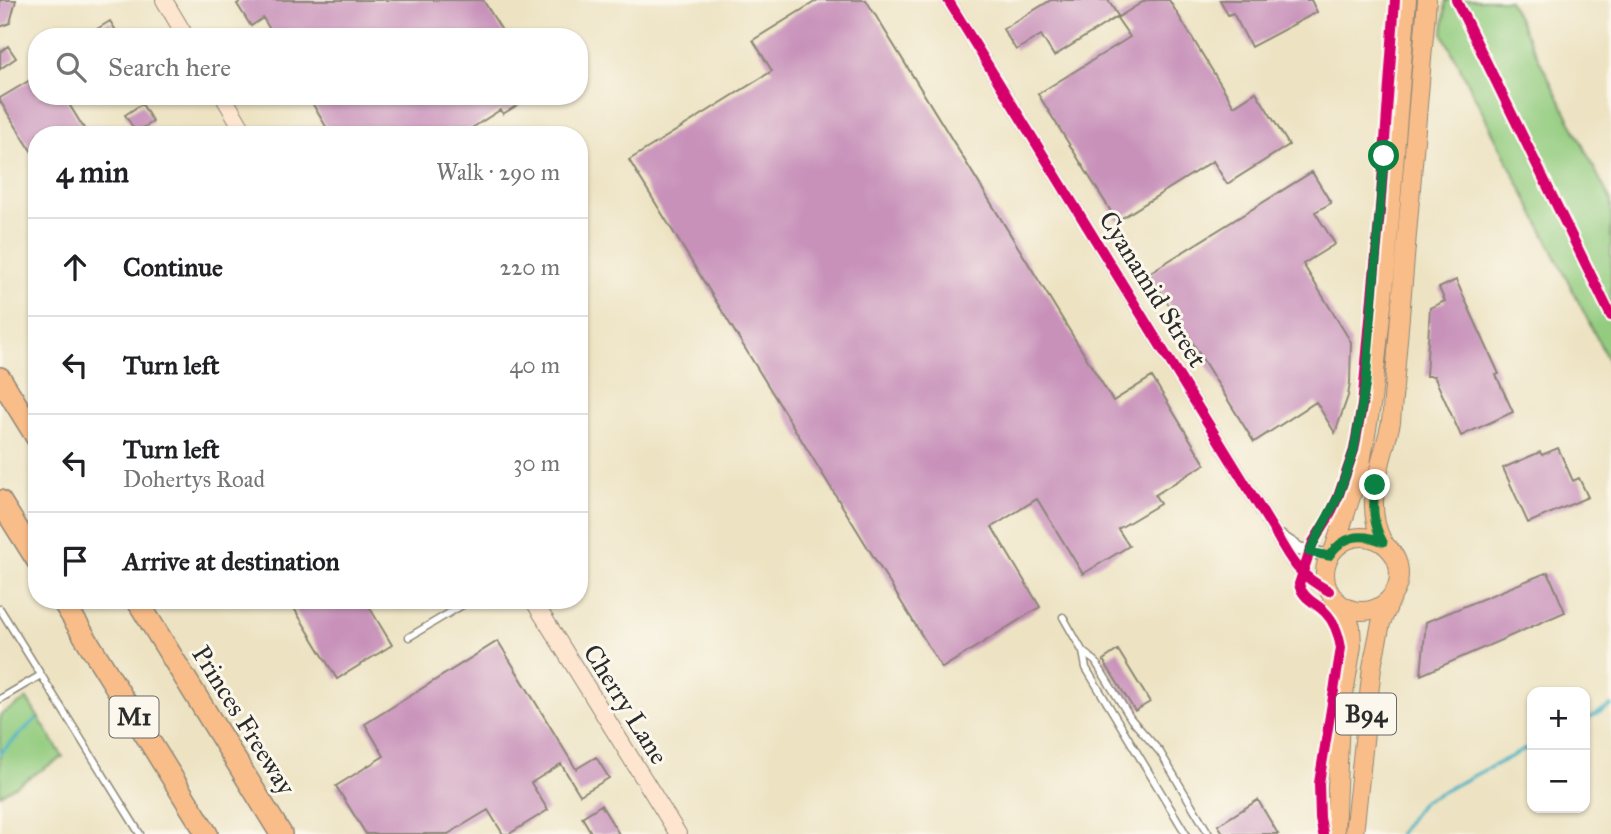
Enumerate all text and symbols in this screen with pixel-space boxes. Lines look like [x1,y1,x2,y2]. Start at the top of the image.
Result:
search box [28,28,588,105]
icon: search [52,48,90,86]
text: Search here [108,51,231,83]
route start [1368,140,1399,171]
text: 4 min [56,154,129,190]
text: Walk · 290 m [436,158,560,186]
street label: Cyanamid Street [1092,205,1214,373]
icon: ahead [56,248,94,286]
text: Continue [123,251,223,283]
text: 220 m [500,253,560,281]
icon: left [56,346,94,384]
text: Turn left [123,349,219,381]
text: 40 m [510,351,560,379]
text: Turn left [123,433,219,465]
icon: left [56,444,94,482]
text: 30 m [513,449,560,477]
text: Dohertys Road [123,465,265,493]
route end [1359,469,1390,500]
icon: arrive [56,542,94,580]
text: Arrive at destination [123,545,340,577]
street label: Cherry Lane [577,638,676,770]
street label: Princes Freeway [185,639,303,801]
map controls [1527,687,1590,813]
button: + [1527,687,1590,750]
road number: B94 [1336,694,1396,734]
road number: M1 [110,696,158,738]
button: − [1527,750,1590,813]

